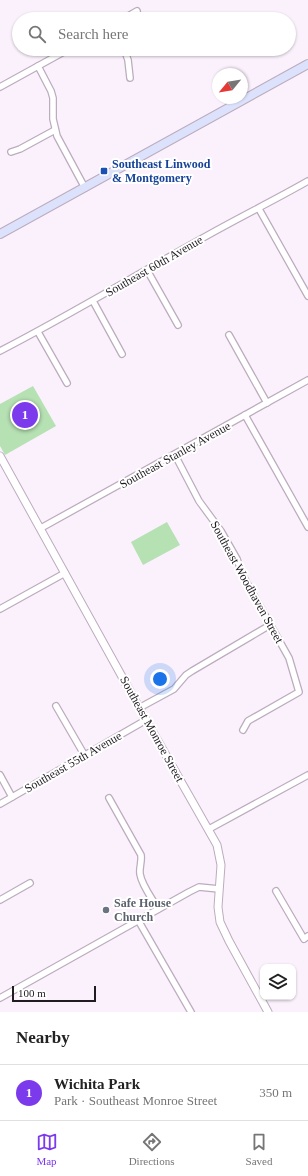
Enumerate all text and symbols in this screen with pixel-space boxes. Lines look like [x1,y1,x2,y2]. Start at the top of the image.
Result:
search box [12,12,296,56]
icon: search [26,23,48,45]
text: Search here [58,26,128,42]
north arrow [212,68,248,104]
place label: Southeast Linwood & Montgomery [112,157,211,185]
marker: Southeast Linwood & Montgomery [99,166,109,176]
street label: Southeast 60th Avenue [103,232,205,300]
pin: 1 [12,400,38,430]
street label: Southeast Stanley Avenue [117,419,233,491]
street label: Southeast Woodhaven Street [208,518,287,646]
your location [150,669,170,689]
street label: Southeast Monroe Street [117,674,187,785]
street label: Southeast 55th Avenue [22,728,124,796]
place label: Safe House Church [114,896,172,924]
marker: Safe House Church [101,905,111,915]
map controls [260,964,296,1000]
button: layers [260,964,296,1000]
scale bar [12,984,96,1003]
text: 100 m [18,987,46,999]
text: Nearby [16,1028,70,1047]
text: Wichita Park [54,1076,140,1092]
text: 1 [26,1085,32,1100]
text: 350 m [259,1085,292,1100]
text: Park · Southeast Monroe Street [54,1093,217,1108]
tab: Map [36,1131,58,1167]
tab: Directions [129,1131,174,1167]
tab: Saved [246,1131,272,1167]

